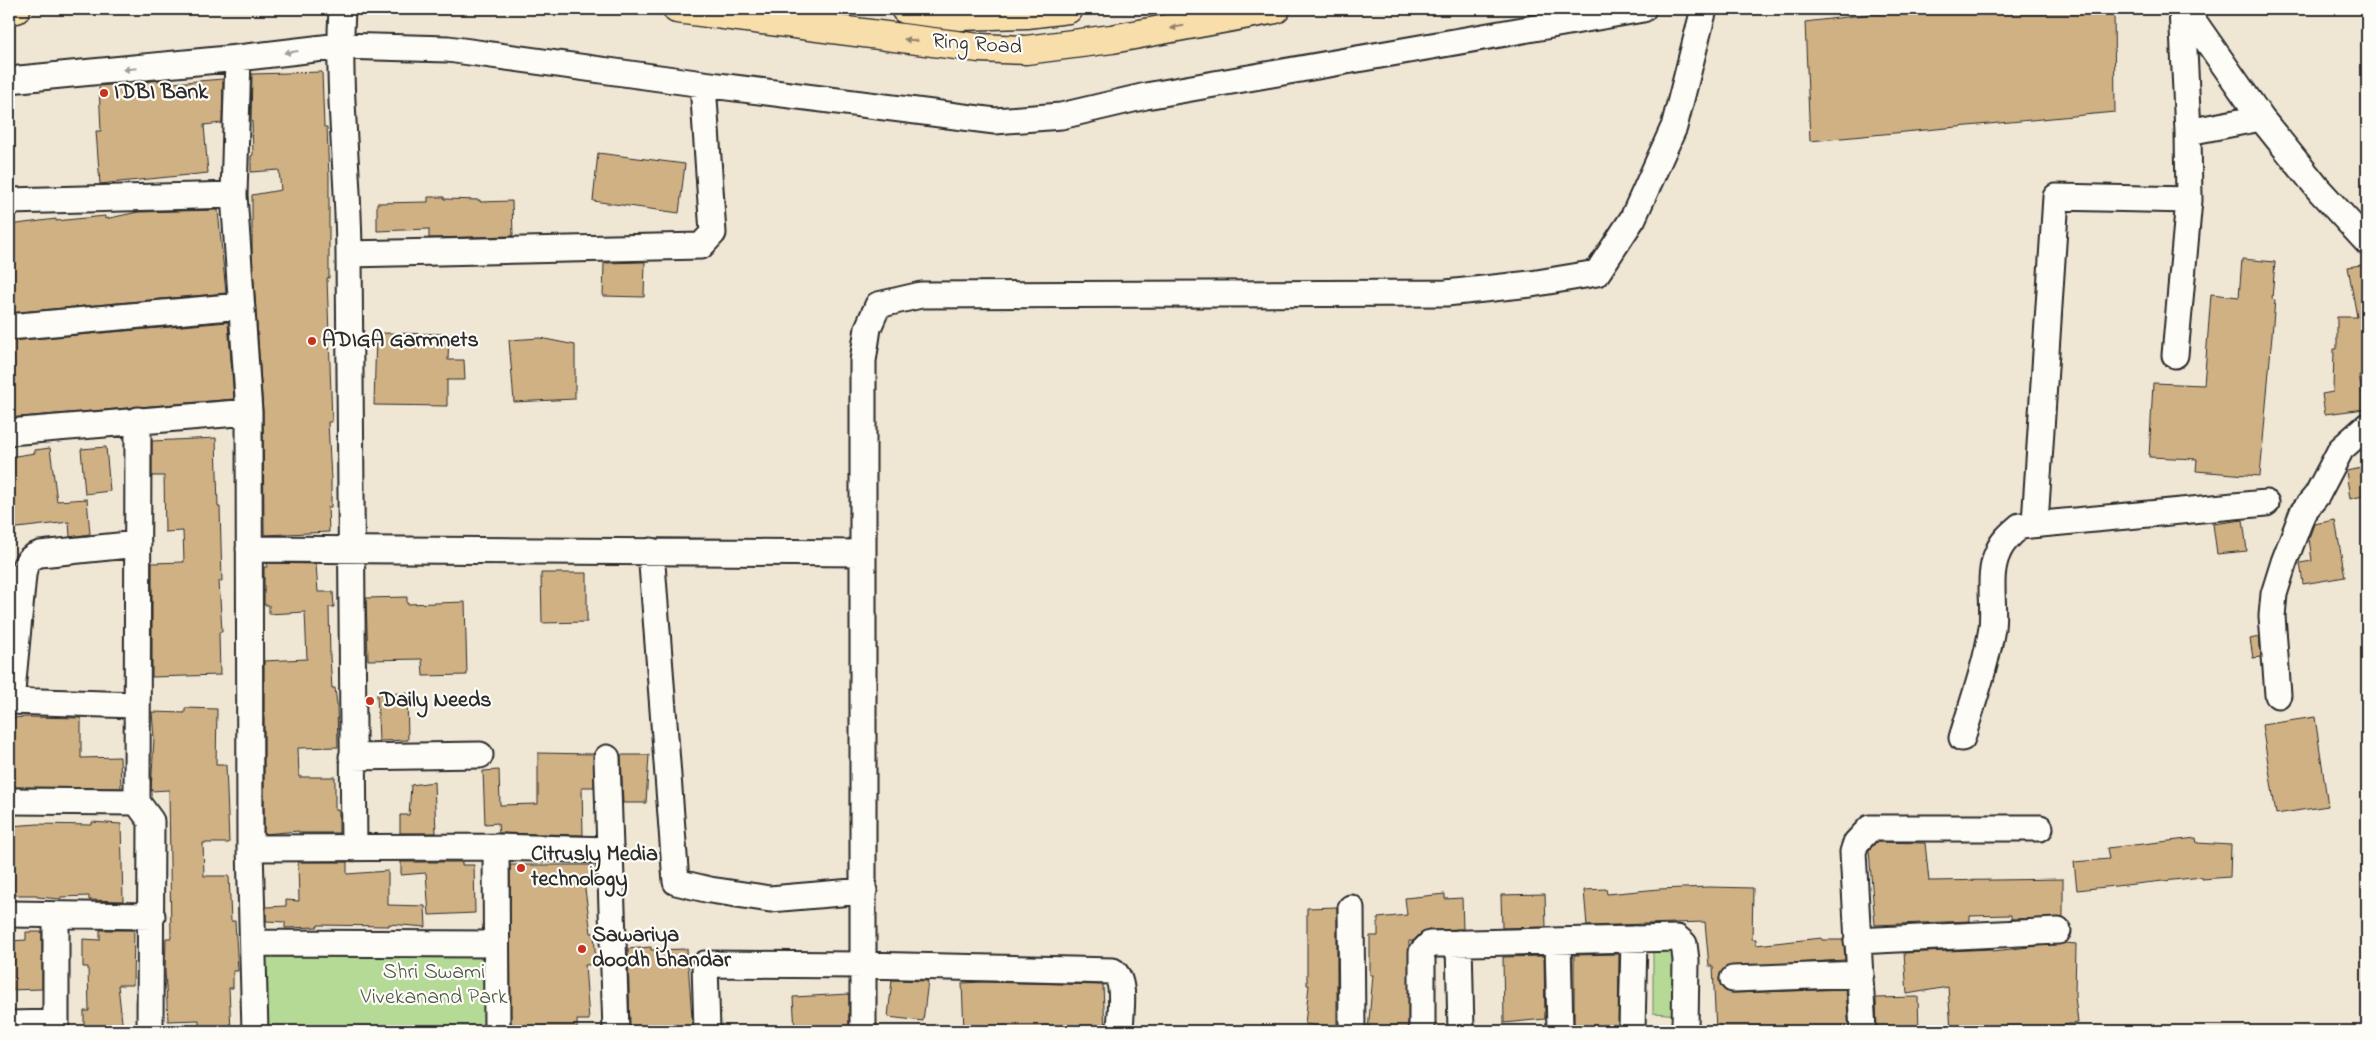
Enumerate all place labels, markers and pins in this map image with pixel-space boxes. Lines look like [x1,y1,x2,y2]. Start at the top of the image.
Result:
place label: IDBI Bank [114,77,209,109]
marker: IDBI Bank [98,87,110,99]
place label: ADIGA Garmnets [322,325,479,357]
marker: ADIGA Garmnets [306,335,318,347]
place label: Daily Needs [379,685,492,718]
marker: Daily Needs [364,695,376,707]
place label: Citrusly Media technology [530,839,658,897]
marker: Citrusly Media technology [515,862,527,874]
place label: Sawariya doodh bhandar [592,920,732,977]
marker: Sawariya doodh bhandar [576,943,588,955]

